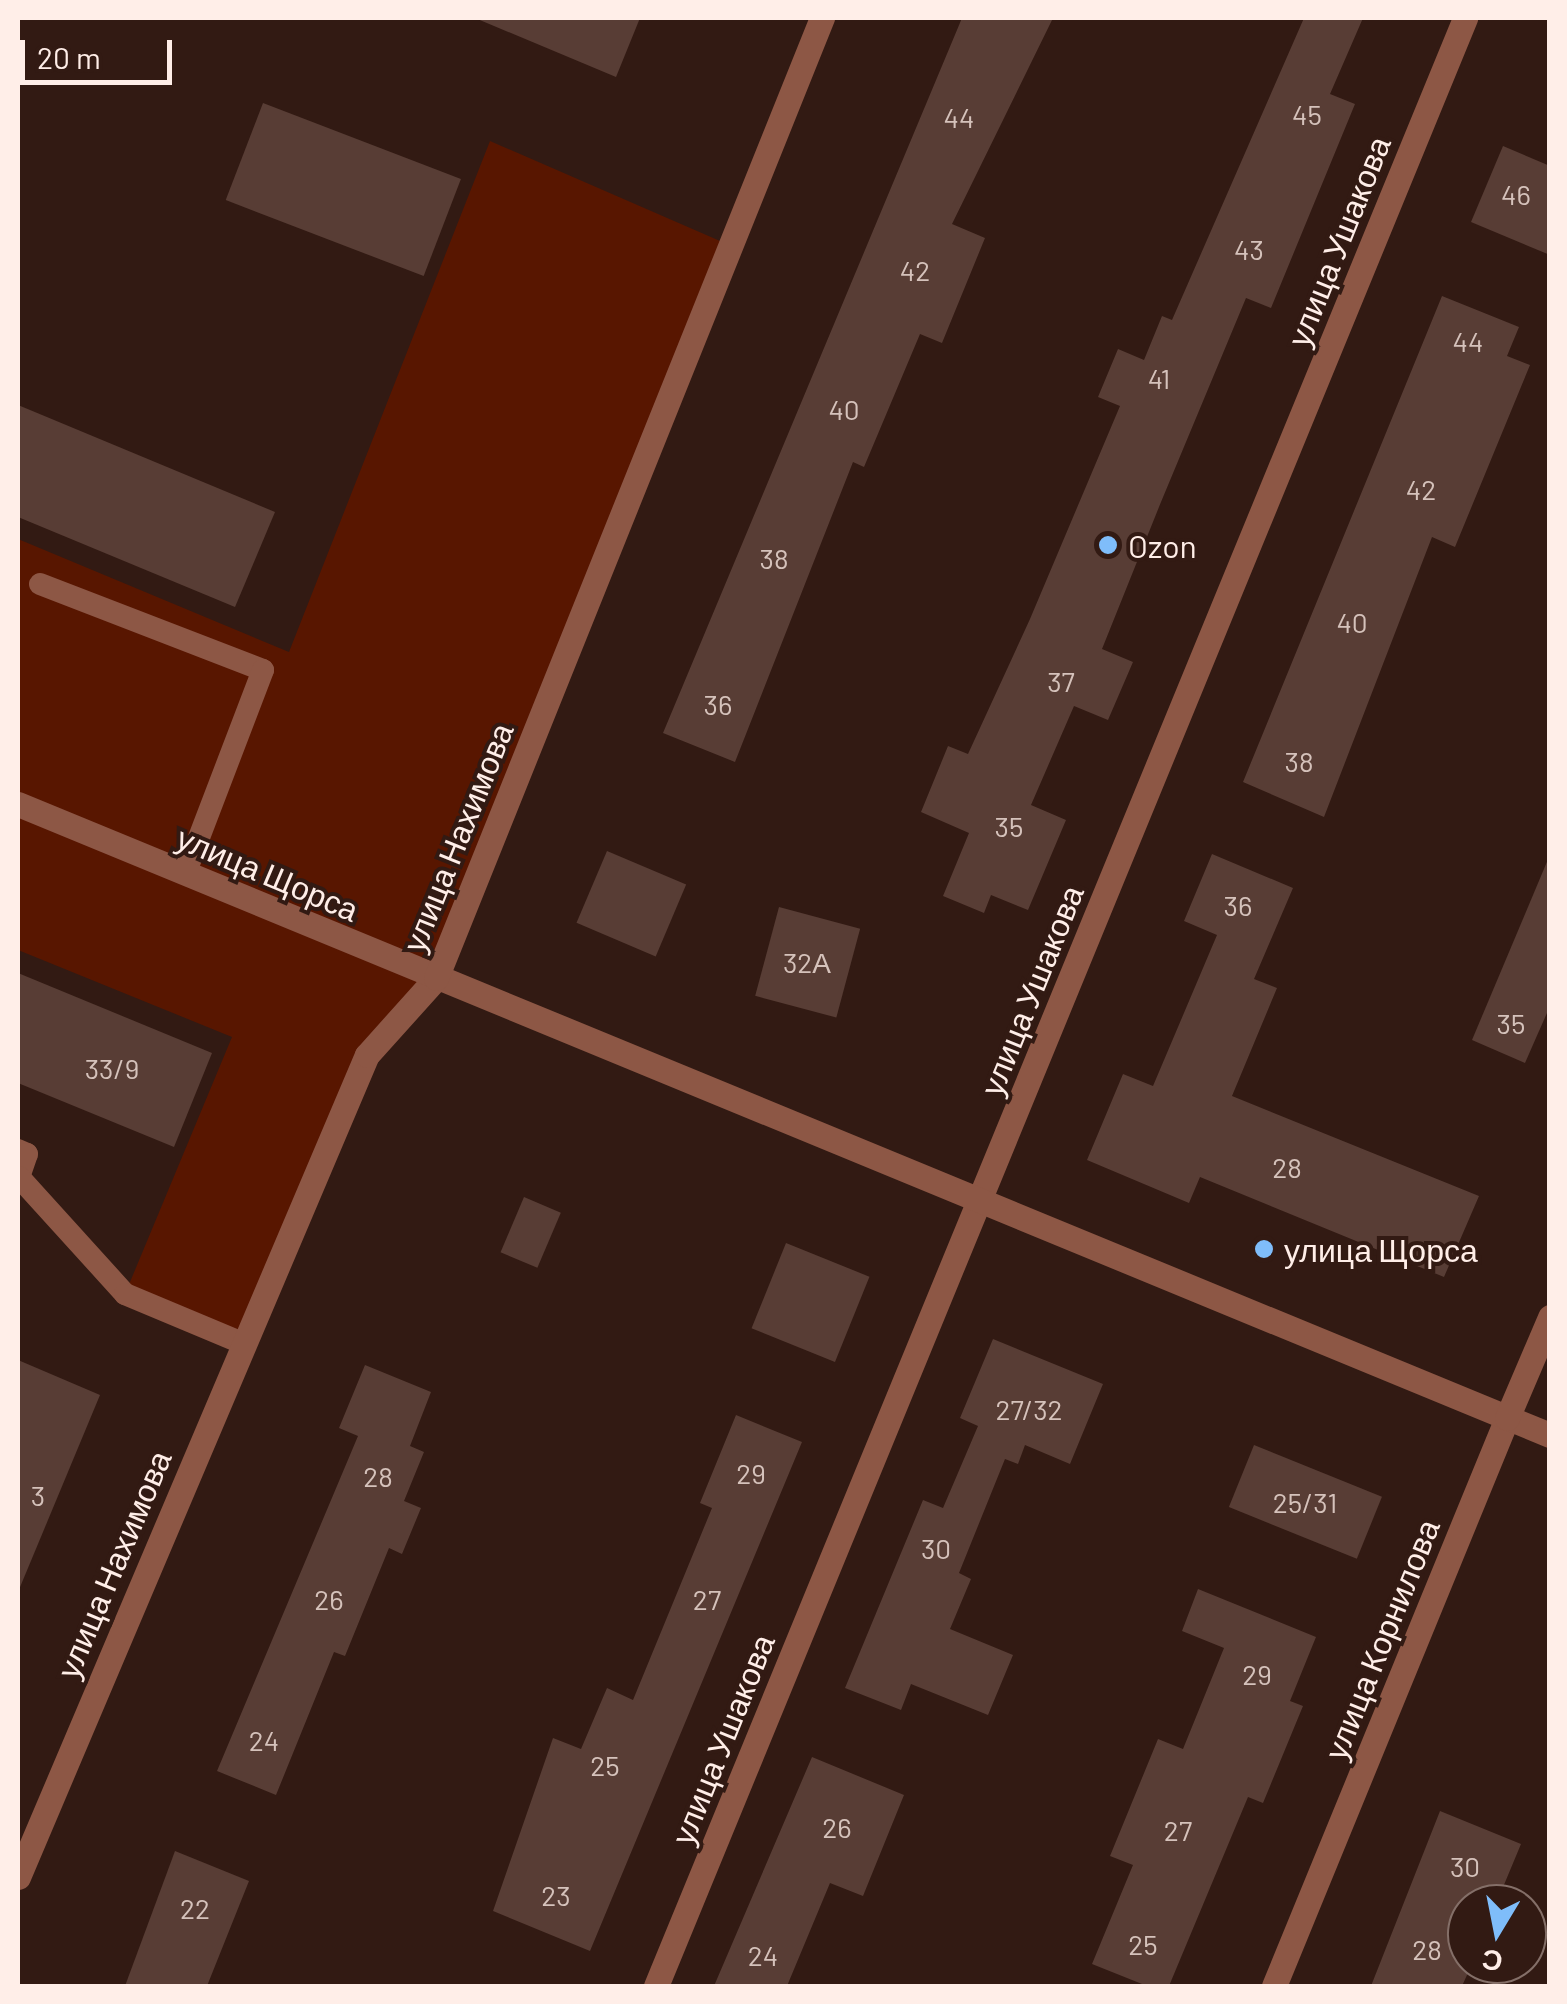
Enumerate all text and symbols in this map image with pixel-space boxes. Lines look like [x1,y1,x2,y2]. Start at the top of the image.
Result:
scale bar [25,20,178,82]
text: 20 m [37,39,101,75]
house number: 45 [1292,97,1322,131]
house number: 44 [944,100,974,134]
street label: улица Ушакова [1278,130,1398,352]
house number: 46 [1501,177,1531,211]
house number: 43 [1234,232,1264,266]
house number: 42 [900,253,930,287]
house number: 44 [1453,324,1483,358]
house number: 41 [1148,361,1170,395]
house number: 40 [828,392,860,426]
house number: 42 [1406,472,1436,506]
place label: Ozon [1128,526,1197,564]
marker: Ozon [1097,534,1119,556]
house number: 38 [759,541,789,575]
house number: 40 [1336,605,1368,639]
house number: 37 [1047,664,1075,698]
house number: 36 [704,687,732,721]
street label: улица Нахимова [394,717,520,957]
house number: 38 [1284,744,1314,778]
house number: 35 [995,809,1023,843]
street label: улица Щорса [171,817,365,929]
street label: улица Ушакова [971,879,1091,1101]
house number: 36 [1224,888,1252,922]
house number: 32А [783,945,831,979]
house number: 35 [1497,1006,1525,1040]
house number: 33/9 [85,1051,139,1085]
house number: 28 [1272,1150,1302,1184]
place label: улица Щорса [1284,1230,1478,1268]
marker: улица Щорса [1253,1238,1275,1260]
house number: 27/32 [995,1392,1063,1426]
street label: улица Нахимова [48,1444,178,1684]
house number: 29 [736,1456,766,1490]
house number: 28 [363,1459,393,1493]
house number: 3 [31,1478,45,1512]
house number: 25/31 [1273,1485,1337,1519]
street label: улица Корнилова [1315,1513,1447,1765]
house number: 30 [921,1531,951,1565]
house number: 26 [314,1582,344,1616]
house number: 27 [693,1582,721,1616]
street label: улица Ушакова [662,1628,782,1850]
house number: 29 [1242,1657,1272,1691]
house number: 24 [249,1723,279,1757]
house number: 25 [590,1748,620,1782]
house number: 26 [822,1810,852,1844]
house number: 27 [1164,1813,1192,1847]
house number: 30 [1450,1849,1480,1883]
house number: 23 [541,1878,571,1912]
north arrow [1447,1884,1547,1984]
house number: 22 [180,1891,210,1925]
house number: 25 [1128,1927,1158,1961]
house number: 28 [1412,1932,1442,1966]
house number: 24 [748,1938,778,1972]
text: С [1479,1943,1505,1980]

